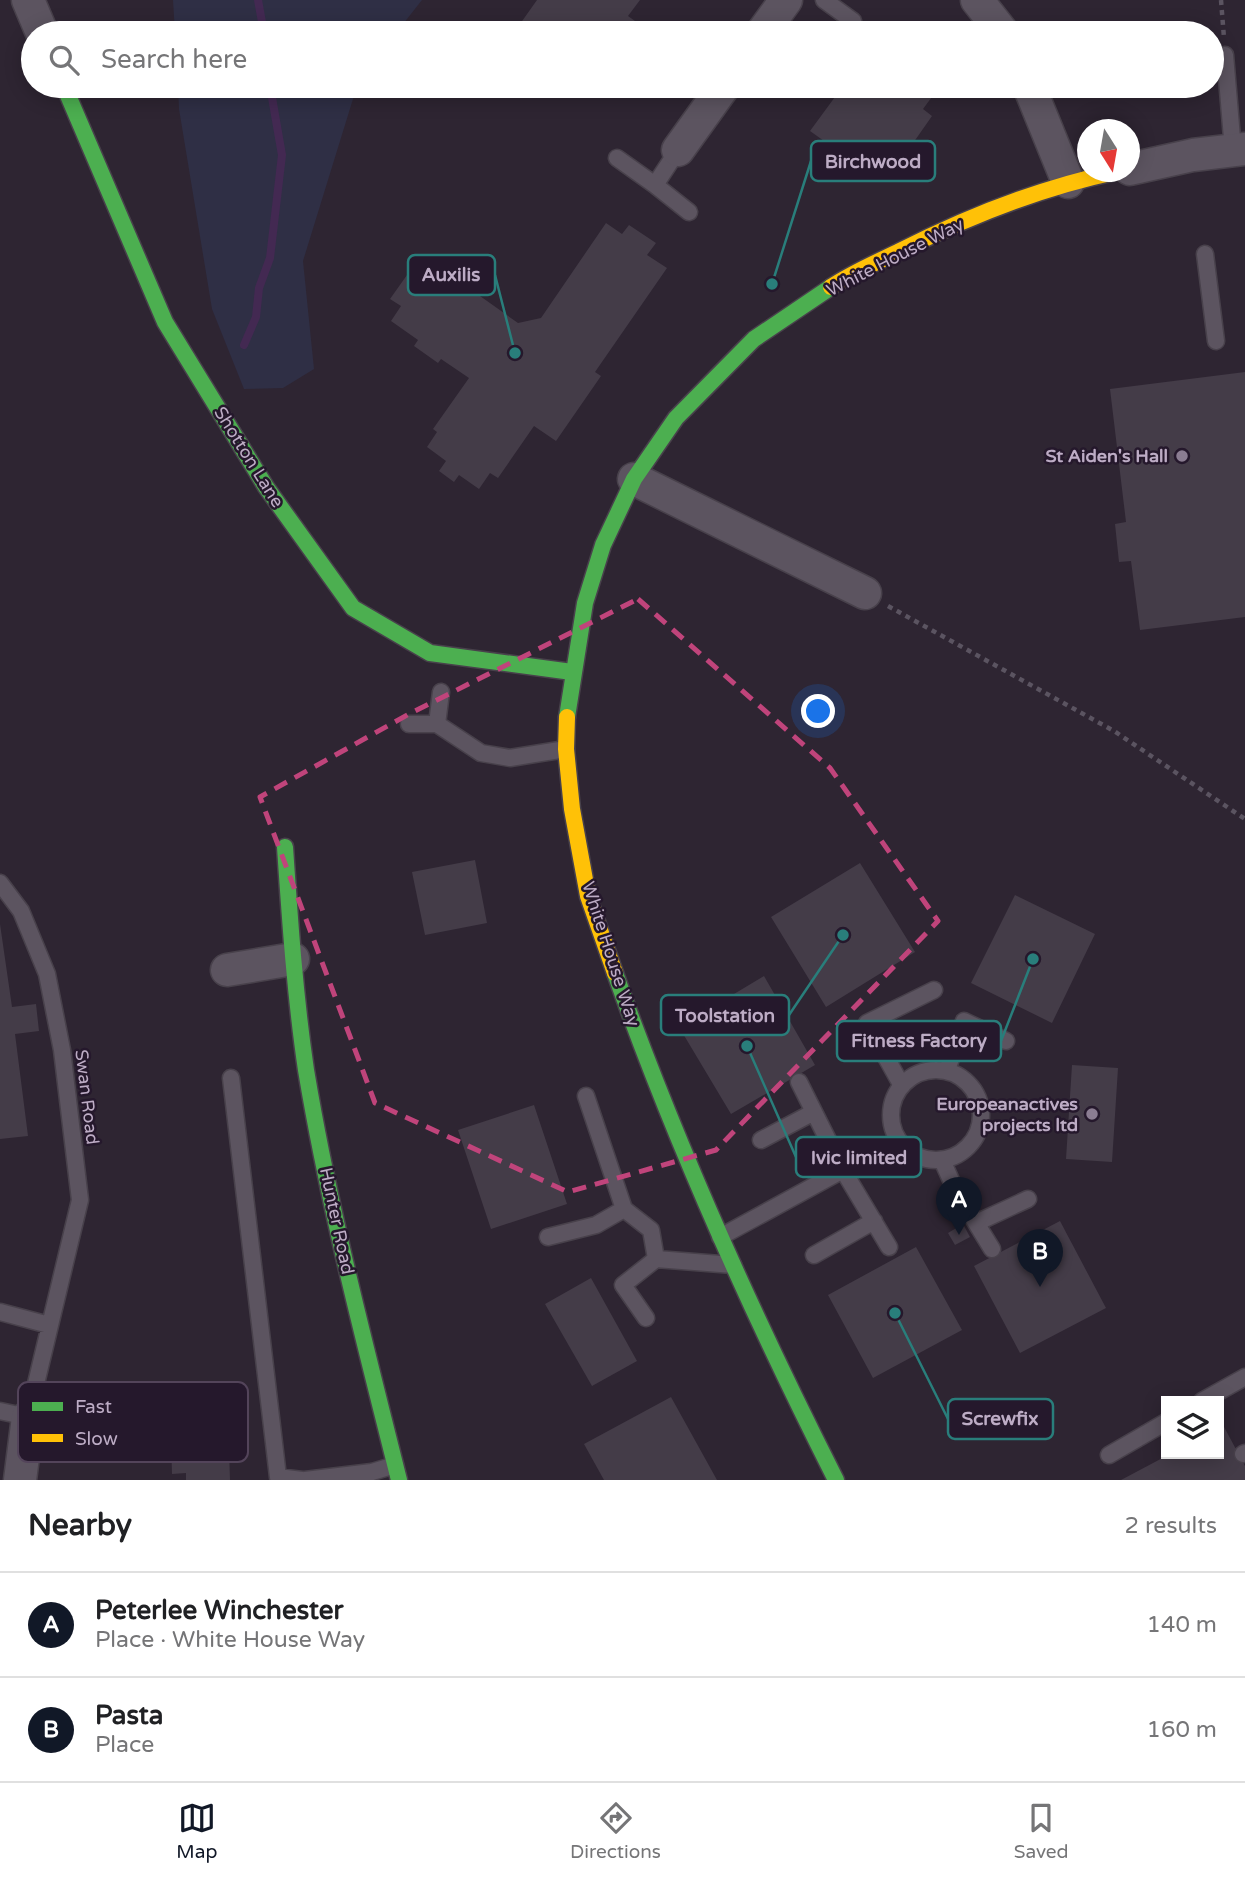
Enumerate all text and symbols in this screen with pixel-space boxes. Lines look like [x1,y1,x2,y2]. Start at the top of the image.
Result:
search box [21,21,1224,98]
icon: search [45,41,83,79]
text: Search here [101,44,247,75]
north arrow [1077,119,1140,182]
callout: Birchwood [811,141,935,181]
text: Birchwood [825,151,921,173]
street label: White House Way [823,213,968,301]
callout: Auxilis [408,255,495,295]
text: Auxilis [422,264,480,286]
street label: Shotton Lane [209,403,289,511]
place label: St Aiden's Hall [1045,445,1168,467]
marker: St Aiden's Hall [1174,448,1190,464]
your location [801,694,835,728]
street label: White House Way [577,879,645,1030]
callout: Toolstation [661,995,789,1035]
text: Toolstation [674,1005,775,1027]
callout: Fitness Factory [837,1021,1001,1061]
text: Fitness Factory [851,1030,988,1053]
street label: Swan Road [70,1048,104,1146]
place label: Europeanactives projects ltd [936,1093,1078,1136]
marker: Europeanactives projects ltd [1084,1106,1100,1122]
callout: Ivic limited [796,1137,921,1177]
text: Ivic limited [811,1147,907,1169]
street label: Hunter Road [315,1165,359,1277]
pin: A [936,1177,982,1235]
pin: B [1017,1229,1063,1287]
legend [18,1382,248,1462]
text: Fast [75,1396,112,1418]
map controls [1161,1396,1224,1459]
button: layers [1161,1396,1224,1459]
callout: Screwfix [948,1399,1053,1439]
text: Screwfix [962,1408,1038,1430]
text: Slow [75,1428,118,1450]
text: Nearby [28,1507,132,1544]
text: 2 results [1124,1512,1217,1540]
text: Peterlee Winchester [95,1595,343,1626]
text: A [42,1611,60,1639]
text: 140 m [1147,1611,1217,1639]
text: Place · White House Way [95,1626,365,1654]
text: Pasta [95,1700,163,1731]
text: B [43,1716,59,1744]
text: 160 m [1147,1716,1217,1744]
text: Place [95,1731,154,1759]
tab: Map [176,1799,217,1863]
tab: Directions [570,1799,661,1863]
tab: Saved [1014,1799,1069,1863]

